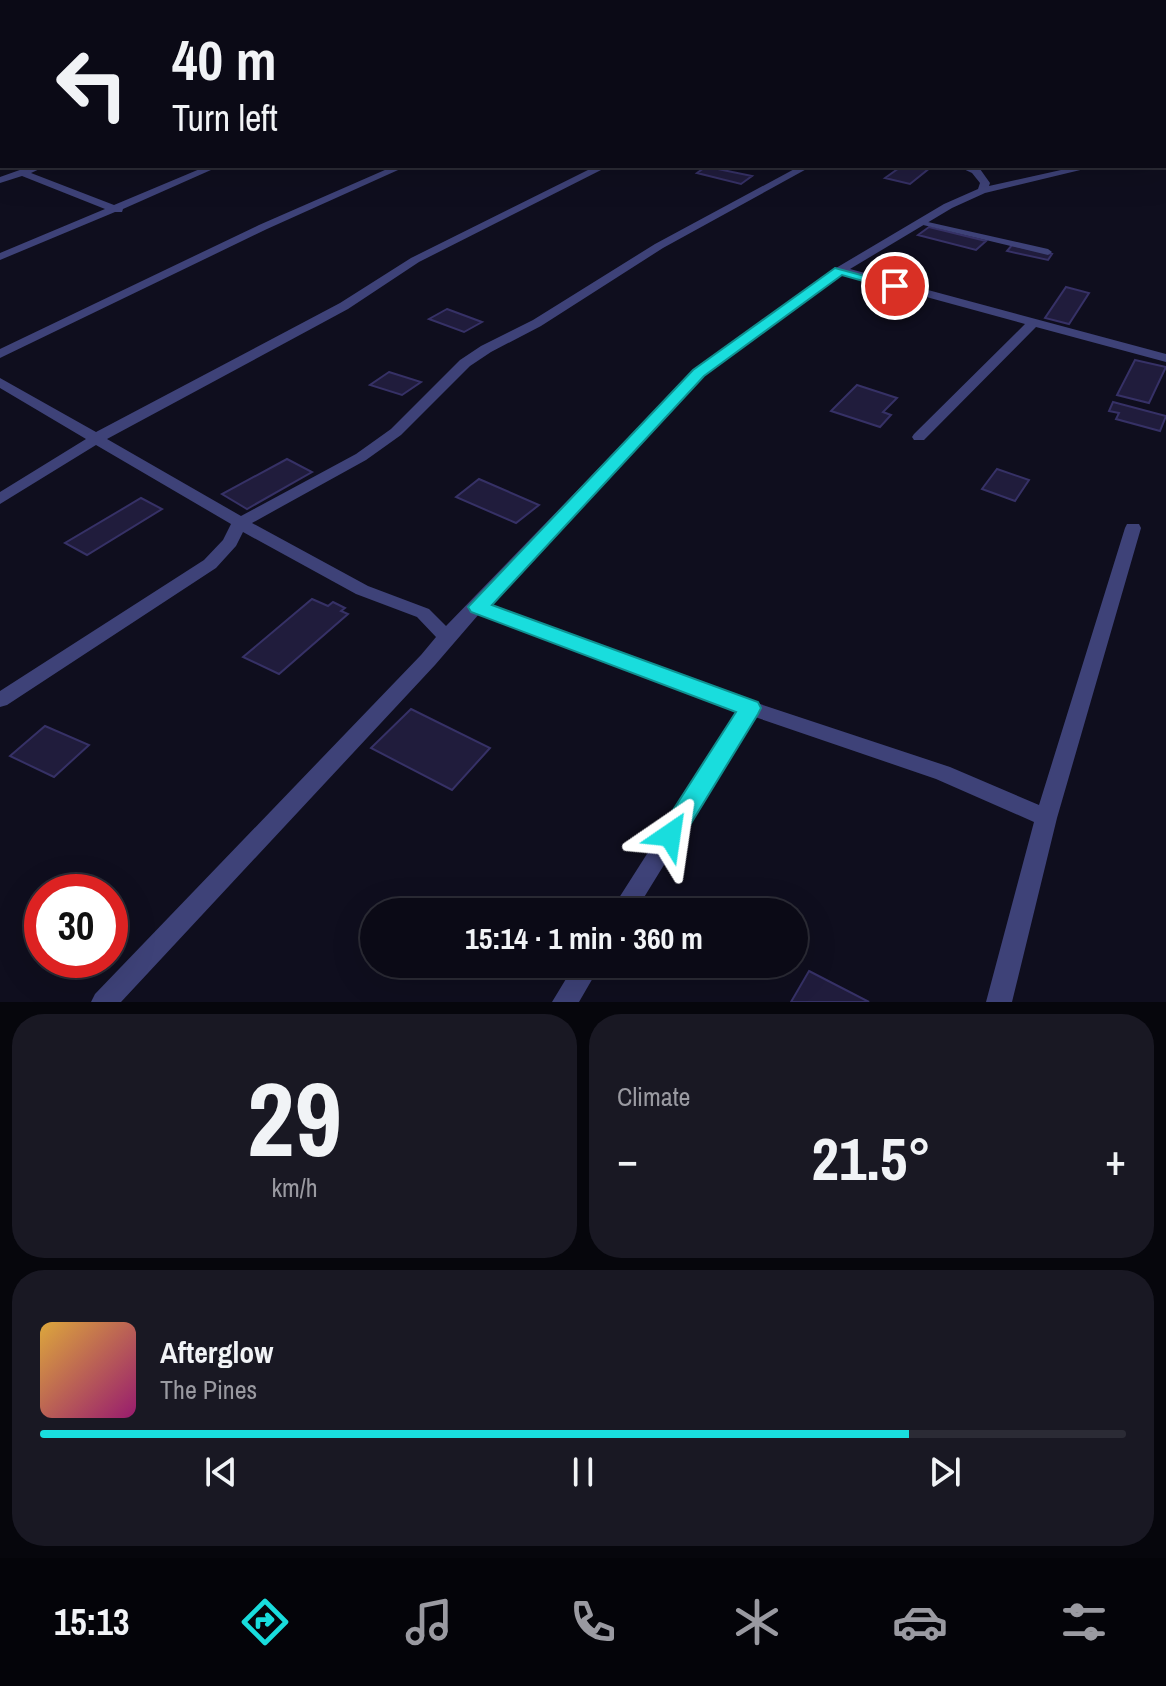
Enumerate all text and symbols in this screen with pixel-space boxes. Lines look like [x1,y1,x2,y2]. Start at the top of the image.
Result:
text: 40 m [172,22,277,97]
icon: left [40,32,144,136]
text: Turn left [172,94,278,142]
pin [861,252,929,320]
icon: arrive [873,264,917,308]
position arrow [628,793,712,877]
speed limit sign: 30 [24,874,128,978]
text: 15:14 · 1 min · 360 m [465,918,703,958]
text: 29 [247,1048,342,1188]
text: Climate [617,1079,690,1114]
text: 21.5° [812,1118,931,1199]
text: − [617,1129,638,1189]
text: + [1105,1129,1126,1189]
text: km/h [271,1170,318,1205]
text: Afterglow [160,1332,273,1372]
text: The Pines [160,1372,257,1407]
icon: previous [199,1450,243,1494]
icon: pause [561,1450,605,1494]
icon: next [923,1450,967,1494]
icon: directions [237,1594,293,1650]
icon: music [401,1594,457,1650]
icon: phone [565,1594,621,1650]
icon: climate [729,1594,785,1650]
icon: car [892,1594,948,1650]
icon: filters [1056,1594,1112,1650]
text: 15:13 [54,1598,129,1646]

